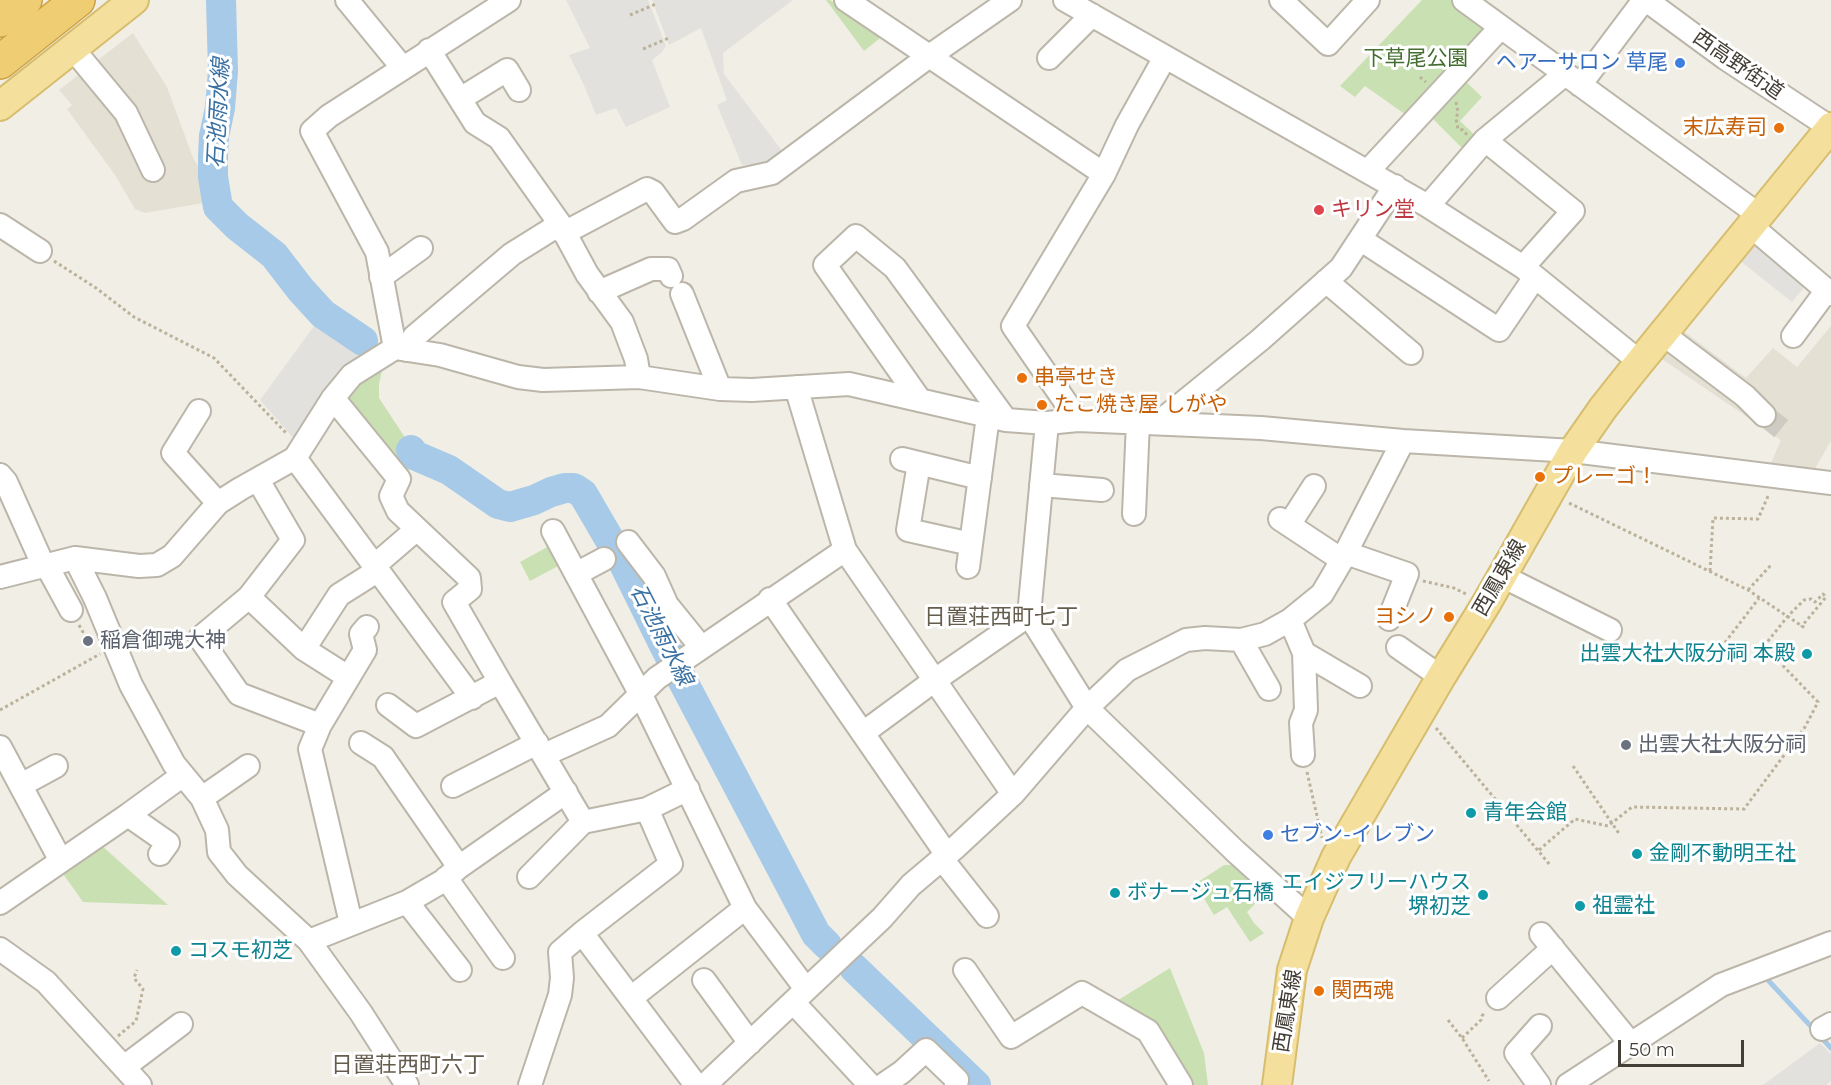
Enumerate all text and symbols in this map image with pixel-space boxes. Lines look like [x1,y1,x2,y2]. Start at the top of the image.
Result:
street label: 西高野街道 [1688,25,1788,105]
park label: 下草尾公園 [1364,46,1468,72]
place label: ヘアーサロン 草尾 [1496,50,1668,76]
marker: ヘアーサロン 草尾 [1673,56,1687,70]
water label: 石池雨水線 [203,57,235,169]
place label: 末広寿司 [1683,115,1767,141]
marker: 末広寿司 [1772,121,1786,135]
place label: キリン堂 [1331,197,1415,223]
marker: キリン堂 [1312,203,1326,217]
place label: 串亭せき [1034,365,1118,391]
marker: 串亭せき [1015,371,1029,385]
place label: たこ焼き屋 しがや [1054,392,1228,418]
marker: たこ焼き屋 しがや [1035,398,1049,412]
place label: プレーゴ！ [1552,464,1657,490]
marker: プレーゴ！ [1533,470,1547,484]
street label: 西鳳東線 [1468,535,1532,621]
water label: 石池雨水線 [624,580,698,690]
place label: ヨシノ [1374,604,1437,630]
district label: 日置荘西町七丁 [924,605,1078,631]
marker: ヨシノ [1442,610,1456,624]
place label: 稲倉御魂大神 [100,628,226,654]
marker: 稲倉御魂大神 [81,634,95,648]
place label: 出雲大社大阪分祠 本殿 [1579,641,1795,667]
marker: 出雲大社大阪分祠 本殿 [1800,647,1814,661]
place label: 出雲大社大阪分祠 [1638,732,1806,758]
marker: 出雲大社大阪分祠 [1619,738,1633,752]
place label: 青年会館 [1483,800,1567,826]
marker: 青年会館 [1464,806,1478,820]
place label: セブン-イレブン [1280,822,1435,848]
marker: セブン-イレブン [1261,828,1275,842]
place label: 金剛不動明王社 [1649,841,1796,867]
marker: 金剛不動明王社 [1630,847,1644,861]
place label: エイジフリーハウス 堺初芝 [1282,870,1471,920]
place label: ボナージュ石橋 [1127,880,1274,906]
marker: ボナージュ石橋 [1108,886,1122,900]
marker: エイジフリーハウス 堺初芝 [1476,888,1490,902]
place label: 祖霊社 [1592,893,1655,919]
marker: 祖霊社 [1573,899,1587,913]
place label: コスモ初芝 [188,938,293,964]
marker: コスモ初芝 [169,944,183,958]
street label: 西鳳東線 [1269,968,1307,1054]
place label: 関西魂 [1331,978,1394,1004]
marker: 関西魂 [1312,984,1326,998]
scale bar [1621,1028,1747,1066]
text: 50 m [1629,1039,1675,1061]
district label: 日置荘西町六丁 [331,1053,485,1079]

